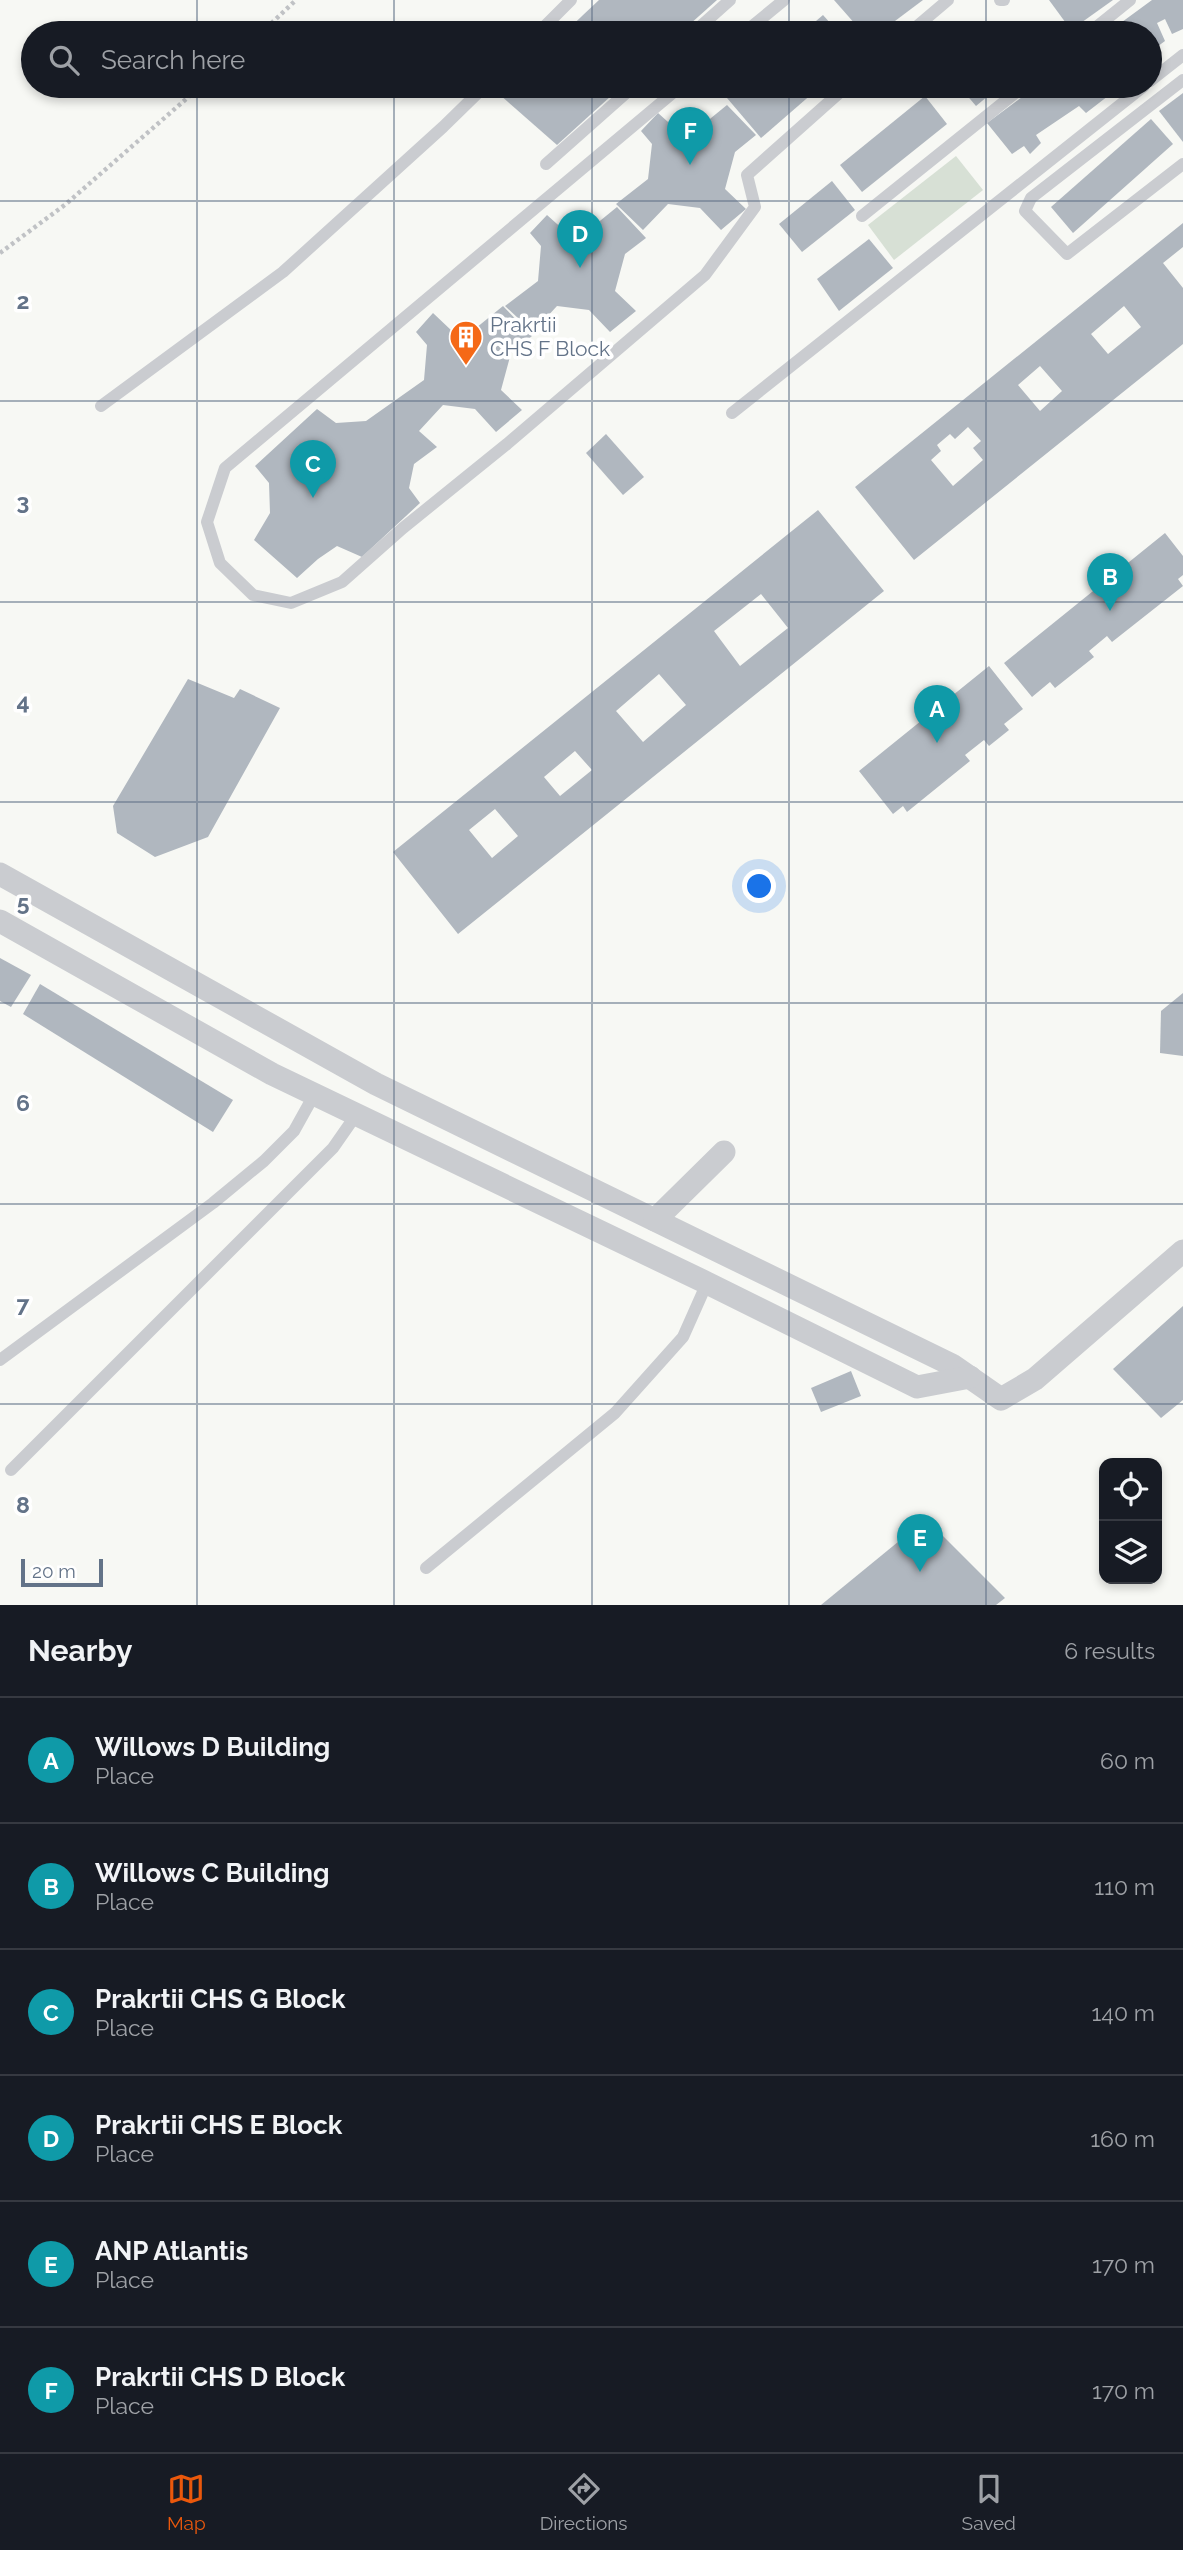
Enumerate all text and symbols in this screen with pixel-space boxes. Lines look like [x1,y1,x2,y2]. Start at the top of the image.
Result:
search box [21,21,1162,98]
icon: search [45,41,83,79]
text: Search here [101,45,245,75]
pin: F [667,107,713,165]
pin: D [557,210,603,268]
text: 2 [17,287,29,314]
place label: Prakrtii CHS F Block [490,312,610,361]
building icon: Prakrtii CHS F Block [447,318,485,367]
pin: C [290,440,336,498]
text: 3 [17,488,29,515]
pin: B [1087,553,1133,611]
pin: A [914,685,960,743]
text: 4 [16,688,30,715]
your location [742,869,776,903]
text: 5 [17,889,30,916]
text: 6 [16,1089,30,1116]
text: 7 [17,1290,30,1317]
map controls [1099,1458,1162,1584]
button: locate [1099,1458,1162,1521]
text: 8 [16,1491,30,1518]
pin: E [897,1514,943,1572]
button: layers [1099,1521,1162,1584]
scale bar [21,1556,103,1588]
text: 20 m [32,1560,76,1582]
text: Nearby [28,1633,132,1668]
text: 6 results [1064,1637,1155,1664]
text: Willows D Building [95,1732,330,1762]
text: A [43,1747,59,1774]
text: 60 m [1100,1747,1155,1774]
text: Place [95,1762,154,1789]
text: Willows C Building [95,1858,330,1888]
text: B [43,1873,59,1900]
text: 110 m [1094,1873,1155,1900]
text: Place [95,1888,154,1915]
text: Prakrtii CHS G Block [95,1984,346,2014]
text: C [43,1999,59,2026]
text: 140 m [1092,1999,1155,2026]
text: Place [95,2014,154,2041]
text: Prakrtii CHS E Block [95,2110,342,2140]
text: D [43,2125,59,2152]
text: 160 m [1090,2125,1155,2152]
text: Place [95,2140,154,2167]
text: ANP Atlantis [95,2236,248,2266]
text: E [44,2251,58,2278]
text: 170 m [1092,2251,1155,2278]
text: Place [95,2266,154,2293]
text: Prakrtii CHS D Block [95,2362,345,2392]
text: F [44,2377,58,2404]
text: 170 m [1092,2377,1155,2404]
text: Place [95,2392,154,2419]
tab: Map [167,2470,206,2534]
tab: Directions [540,2470,628,2534]
tab: Saved [962,2470,1016,2534]

